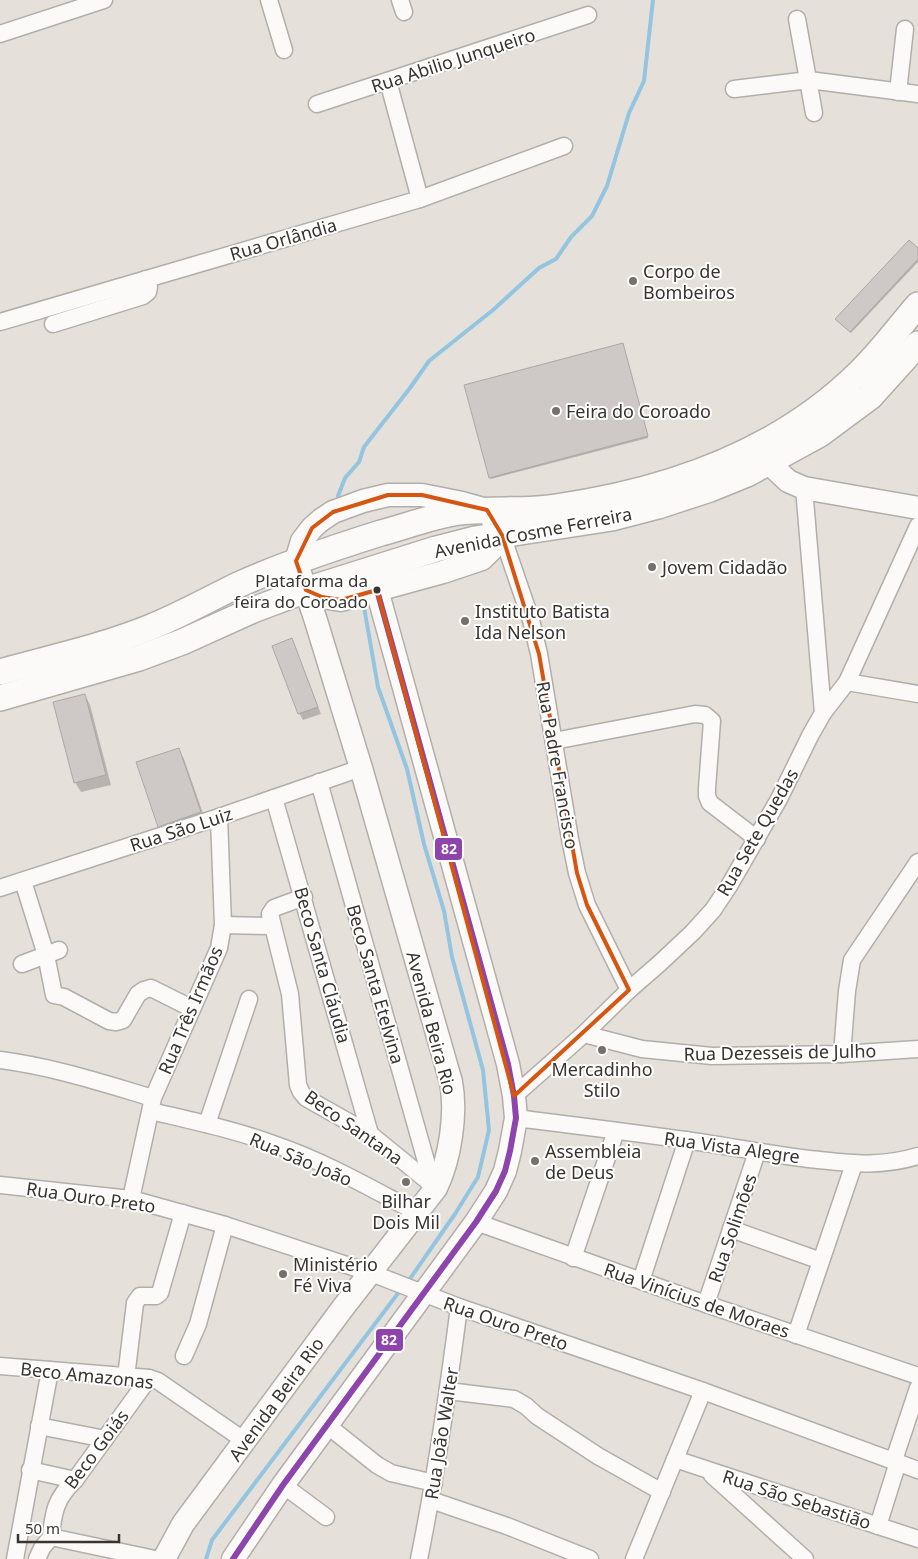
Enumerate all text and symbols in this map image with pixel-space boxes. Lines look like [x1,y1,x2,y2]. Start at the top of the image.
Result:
street label: Rua Abilio Junqueiro [368,22,538,98]
street label: Rua Orlândia [227,212,339,266]
place label: Corpo de Bombeiros [643,259,735,304]
marker: Corpo de Bombeiros [627,275,639,287]
place label: Feira do Coroado [566,399,711,423]
marker: Feira do Coroado [550,405,562,417]
street label: Avenida Cosme Ferreira [432,501,634,563]
place label: Jovem Cidadão [660,555,788,579]
marker: Jovem Cidadão [646,561,658,573]
place label: Plataforma da feira do Coroado [234,569,368,613]
marker: Plataforma da feira do Coroado [372,585,382,595]
place label: Instituto Batista Ida Nelson [475,599,610,644]
marker: Instituto Batista Ida Nelson [459,615,471,627]
street label: Rua Padre Francisco [531,679,585,851]
street label: Rua Sete Quedas [711,764,803,900]
street label: Rua São Luiz [127,801,235,857]
line badge: 82 [434,837,463,861]
text: 82 [441,839,457,858]
street label: Beco Santa Cláudia [289,884,357,1046]
street label: Beco Santa Etelvina [342,902,410,1066]
street label: Rua Três Irmãos [152,942,228,1078]
street label: Avenida Beira Rio [401,949,463,1097]
street label: Rua Dezesseis de Julho [683,1038,877,1066]
marker: Mercadinho Stilo [596,1044,608,1056]
place label: Mercadinho Stilo [551,1057,653,1102]
street label: Beco Santana [300,1084,408,1170]
street label: Rua Vista Alegre [662,1126,802,1168]
street label: Rua São João [246,1127,356,1191]
place label: Assembleia de Deus [545,1139,641,1184]
marker: Assembleia de Deus [529,1155,541,1167]
street label: Rua Solimões [702,1170,762,1286]
street label: Rua Ouro Preto [25,1176,157,1218]
marker: Bilhar Dois Mil [400,1176,412,1188]
place label: Bilhar Dois Mil [372,1189,440,1234]
place label: Ministério Fé Viva [293,1252,378,1297]
street label: Rua Vinícius de Moraes [601,1257,793,1343]
marker: Ministério Fé Viva [277,1268,289,1280]
street label: Rua Ouro Preto [440,1290,572,1356]
line badge: 82 [375,1328,404,1352]
text: 82 [381,1330,397,1349]
street label: Avenida Beira Rio [223,1332,329,1466]
street label: Beco Amazonas [19,1356,155,1394]
street label: Rua João Walter [419,1365,463,1501]
street label: Beco Goiás [58,1404,134,1494]
street label: Rua São Sebastião [720,1464,874,1534]
scale bar [18,1512,119,1544]
text: 50 m [25,1518,60,1538]

